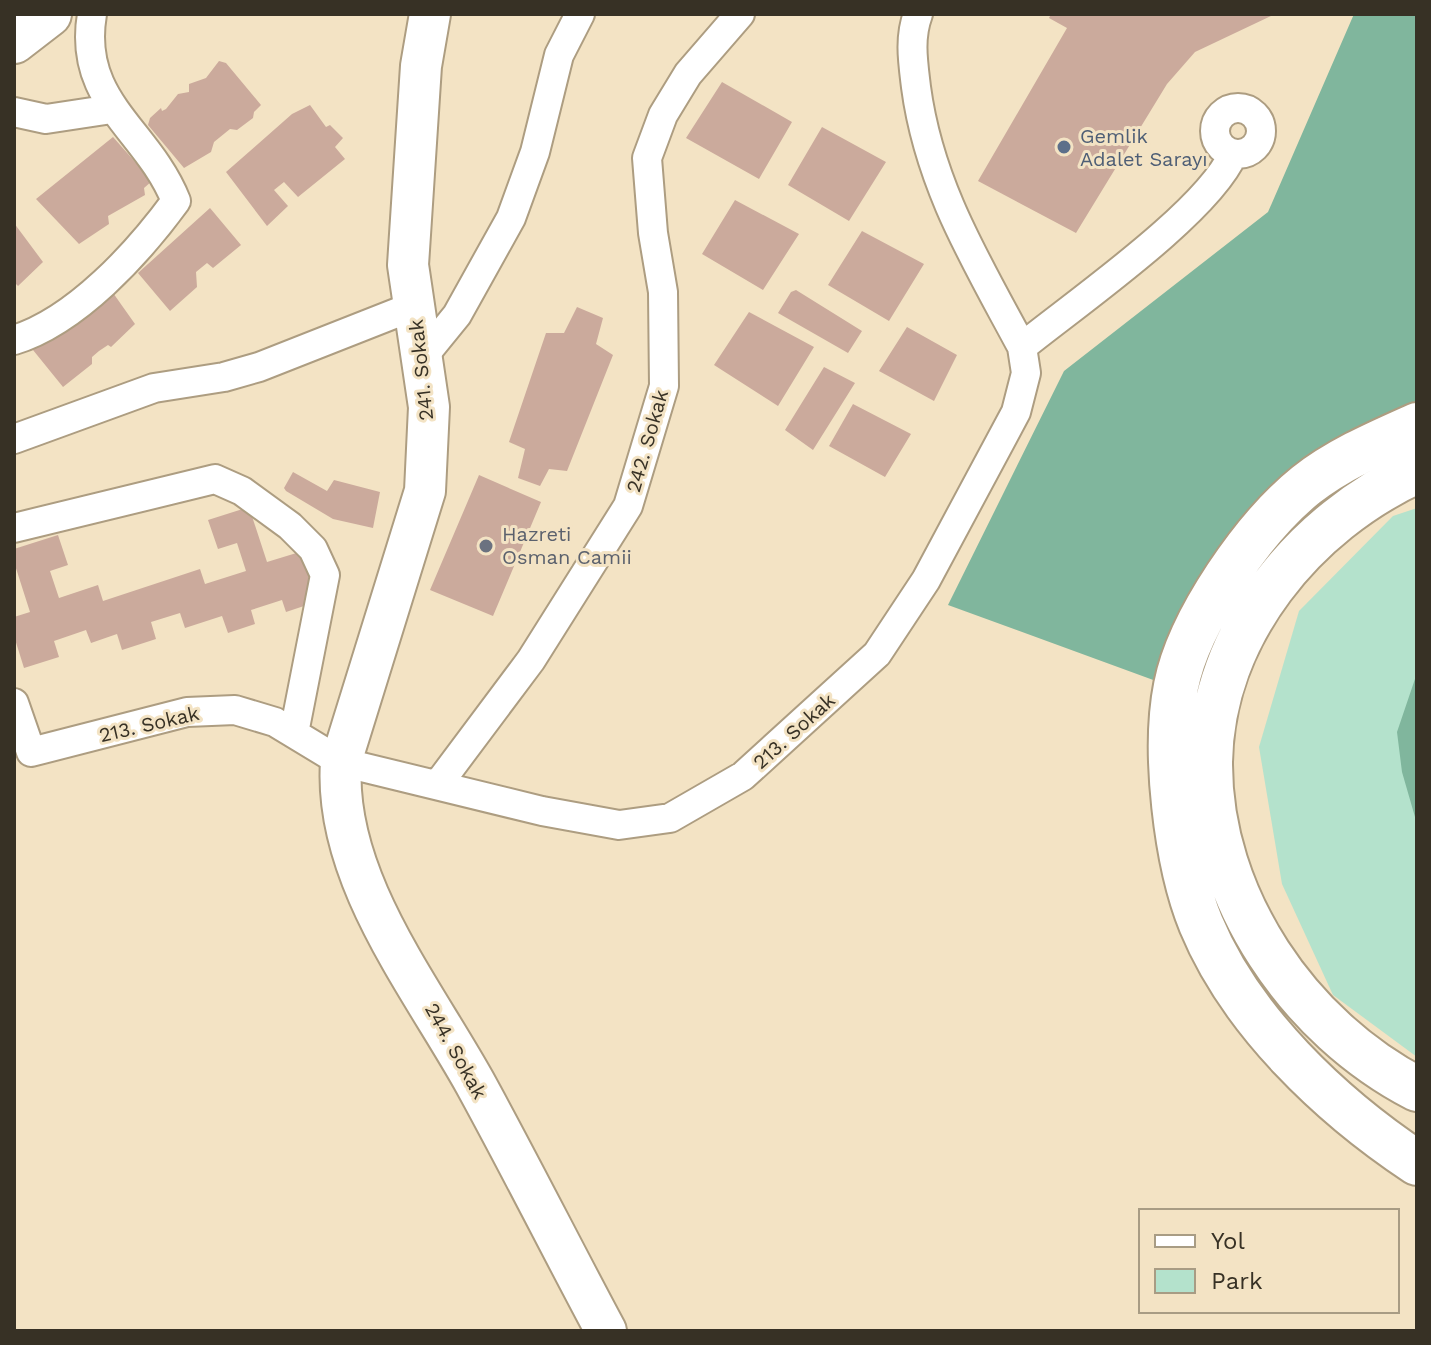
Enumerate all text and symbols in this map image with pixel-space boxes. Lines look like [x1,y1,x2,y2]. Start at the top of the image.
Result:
place label: Gemlik Adalet Sarayı [1080,124,1208,171]
marker: Gemlik Adalet Sarayı [1055,138,1073,156]
street label: 241. Sokak [404,318,438,422]
street label: 242. Sokak [621,387,673,495]
place label: Hazreti Osman Camii [502,522,632,569]
marker: Hazreti Osman Camii [477,537,495,555]
street label: 213. Sokak [748,688,840,774]
street label: 213. Sokak [97,701,201,747]
street label: 244. Sokak [420,999,492,1103]
legend [1139,1209,1399,1313]
text: Yol [1211,1227,1245,1255]
text: Park [1211,1267,1263,1295]

